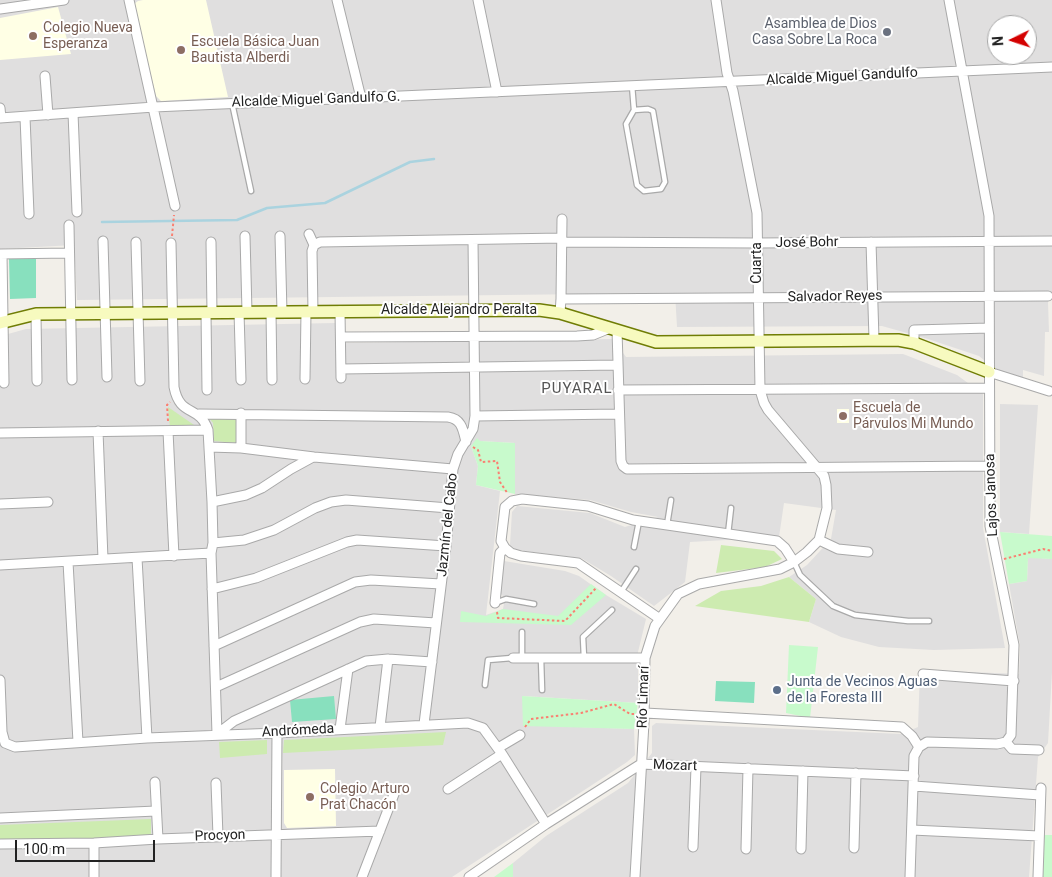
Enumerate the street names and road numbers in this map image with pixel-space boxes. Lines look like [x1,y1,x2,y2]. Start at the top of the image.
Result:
street label: Alcalde Miguel Gandulfo [766,65,918,89]
street label: Alcalde Miguel Gandulfo G. [231,89,401,111]
street label: José Bohr [775,234,839,252]
street label: Cuarta [749,242,765,284]
street label: Salvador Reyes [787,288,883,306]
street label: Alcalde Alejandro Peralta [381,302,537,318]
street label: Lajos Janosa [982,453,1002,537]
street label: Jazmín del Cabo [434,472,462,578]
street label: Río Limarí [635,665,653,729]
street label: Andrómeda [261,721,335,741]
street label: Mozart [653,757,697,775]
street label: Procyon [194,827,246,845]

